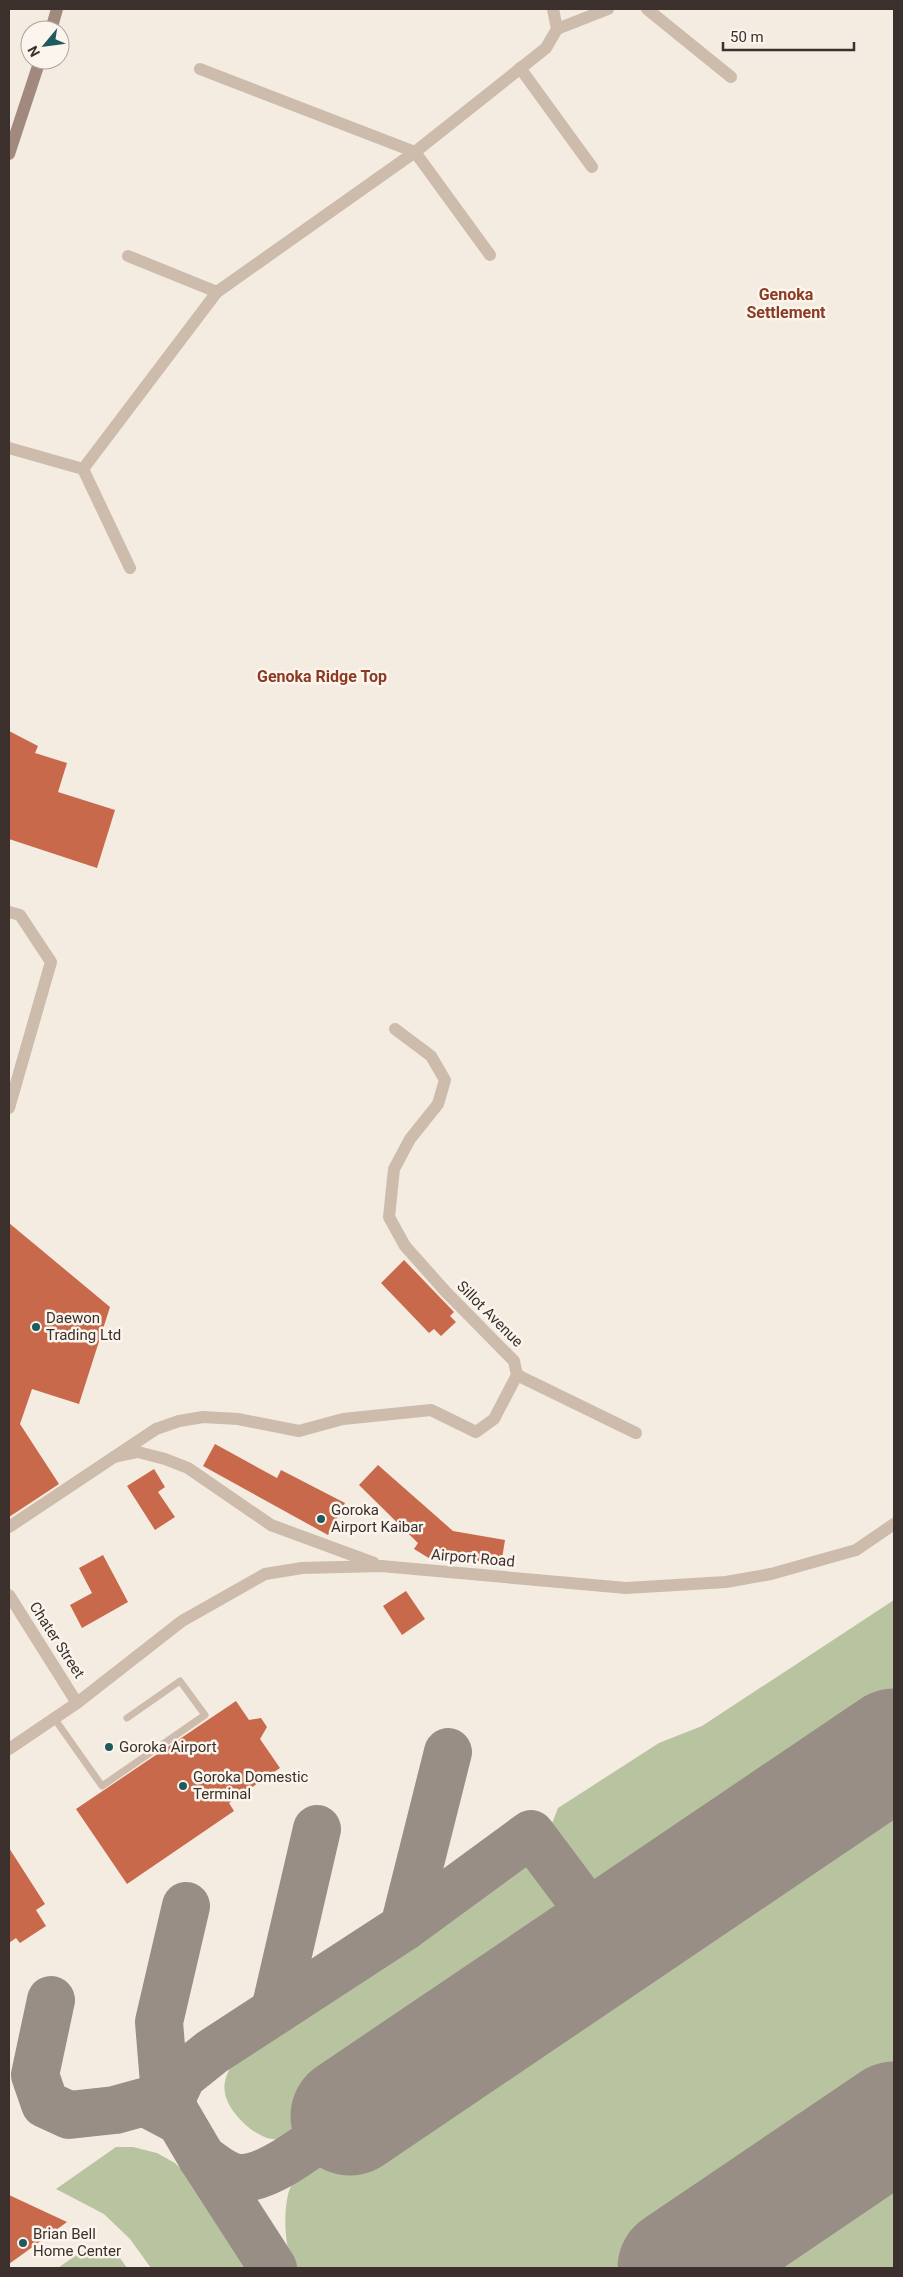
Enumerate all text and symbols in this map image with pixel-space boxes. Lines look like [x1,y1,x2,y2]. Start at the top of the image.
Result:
north arrow [20,20,70,70]
scale bar [723,20,854,52]
text: 50 m [730,28,764,46]
text: N [24,43,43,60]
district label: Genoka Settlement [746,285,826,322]
district label: Genoka Ridge Top [257,667,387,686]
street label: Sillot Avenue [453,1277,527,1351]
place label: Daewon Trading Ltd [46,1309,121,1344]
marker: Daewon Trading Ltd [30,1321,42,1333]
place label: Goroka Airport Kaibar [331,1501,423,1536]
marker: Goroka Airport Kaibar [315,1513,327,1525]
street label: Airport Road [430,1545,516,1571]
street label: Chater Street [26,1598,88,1682]
place label: Goroka Airport [119,1738,217,1756]
marker: Goroka Airport [103,1741,115,1753]
place label: Goroka Domestic Terminal [193,1768,309,1803]
marker: Goroka Domestic Terminal [177,1780,189,1792]
place label: Brian Bell Home Center [33,2225,121,2260]
marker: Brian Bell Home Center [17,2237,29,2249]

